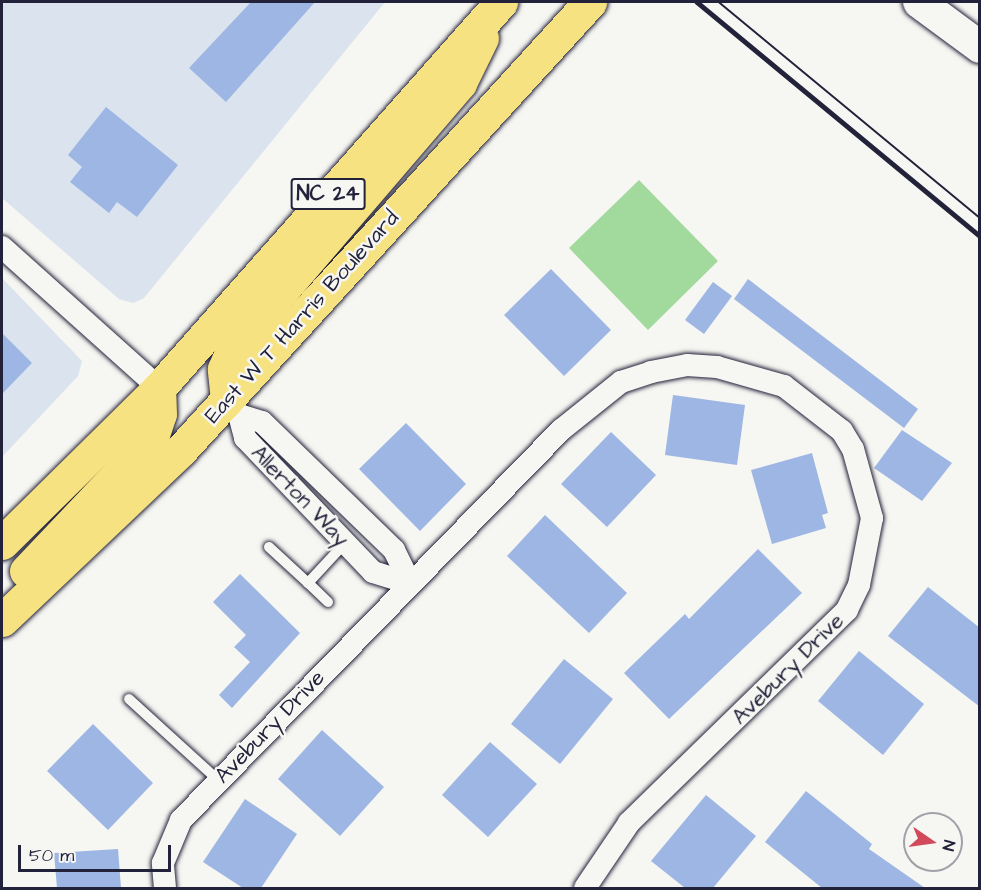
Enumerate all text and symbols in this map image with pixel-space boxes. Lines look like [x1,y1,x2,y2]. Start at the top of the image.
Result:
road number: NC 24 [290,176,366,212]
street label: East W T Harris Boulevard [199,205,405,429]
street label: Allerton Way [245,440,355,552]
street label: Avebury Drive [727,608,849,730]
street label: Avebury Drive [209,665,331,789]
north arrow [903,812,963,872]
scale bar [21,833,174,871]
text: N [937,838,960,853]
text: 50 m [29,843,74,868]

